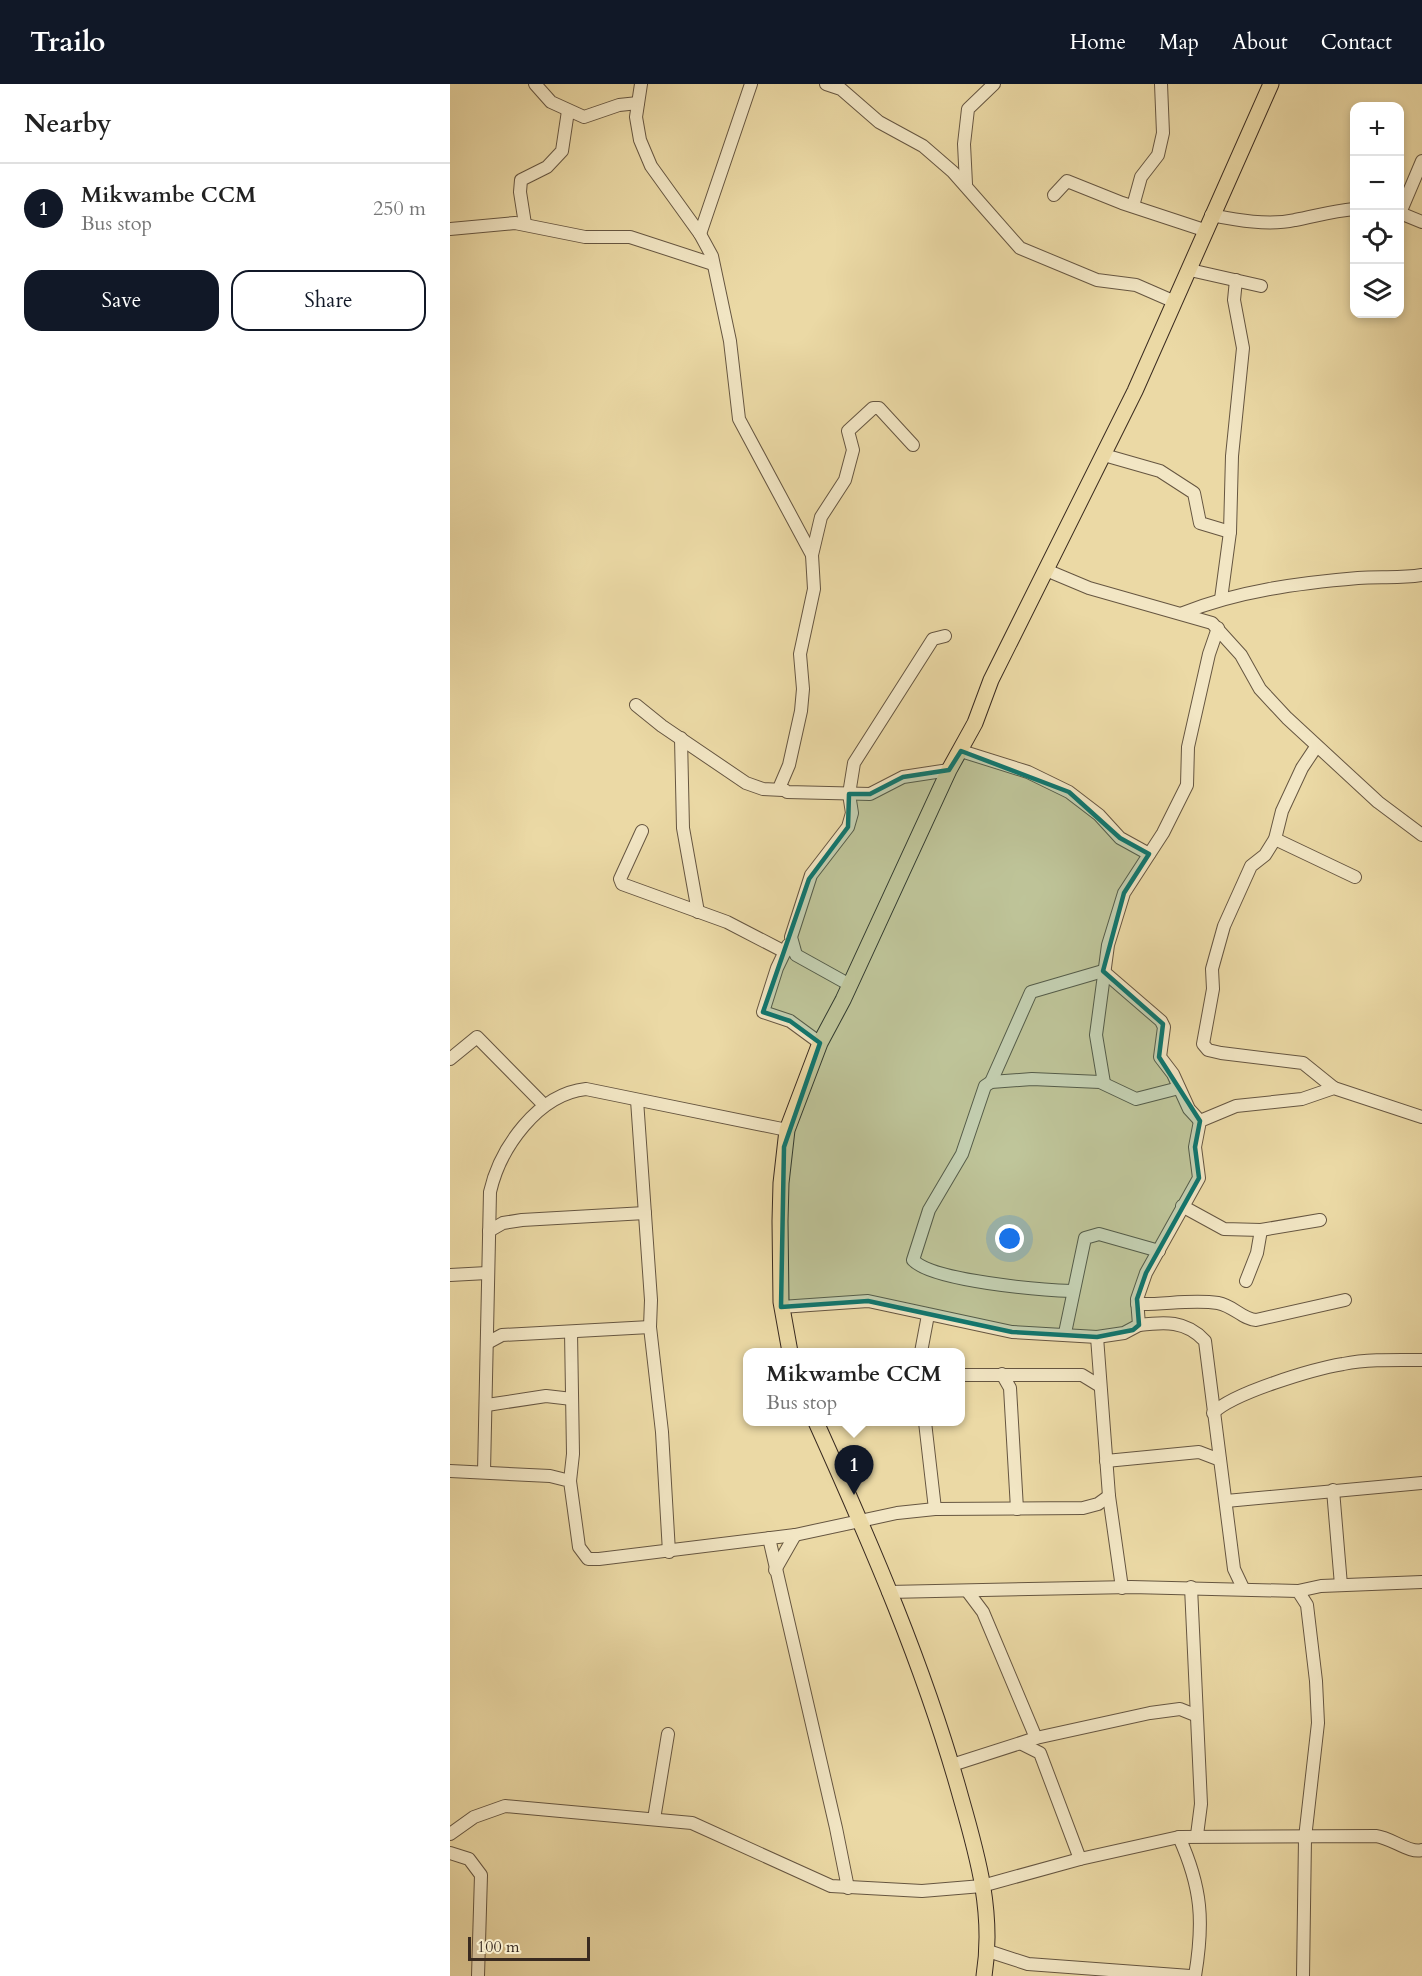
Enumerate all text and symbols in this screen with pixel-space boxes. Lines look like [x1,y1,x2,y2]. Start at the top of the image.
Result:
text: Trailo [30,23,105,61]
text: Home [1070,28,1126,57]
text: Map [1159,28,1199,57]
text: About [1232,28,1288,57]
text: Contact [1321,28,1392,57]
map controls [1350,102,1404,318]
button: + [1350,102,1404,156]
text: Nearby [24,106,112,141]
button: − [1350,156,1404,210]
text: Mikwambe CCM [81,180,256,210]
text: 1 [38,195,49,222]
text: 250 m [373,195,426,222]
text: Bus stop [81,210,152,237]
button: locate [1350,210,1404,264]
button: layers [1350,264,1404,318]
button: Save [24,270,219,331]
button: Share [231,270,426,331]
your location [995,1224,1024,1253]
popup [743,1348,965,1426]
text: Mikwambe CCM [766,1359,942,1389]
text: Bus stop [766,1389,837,1416]
pin: 1 [834,1446,874,1495]
scale bar [468,1934,590,1962]
text: 100 m [477,1936,519,1958]

